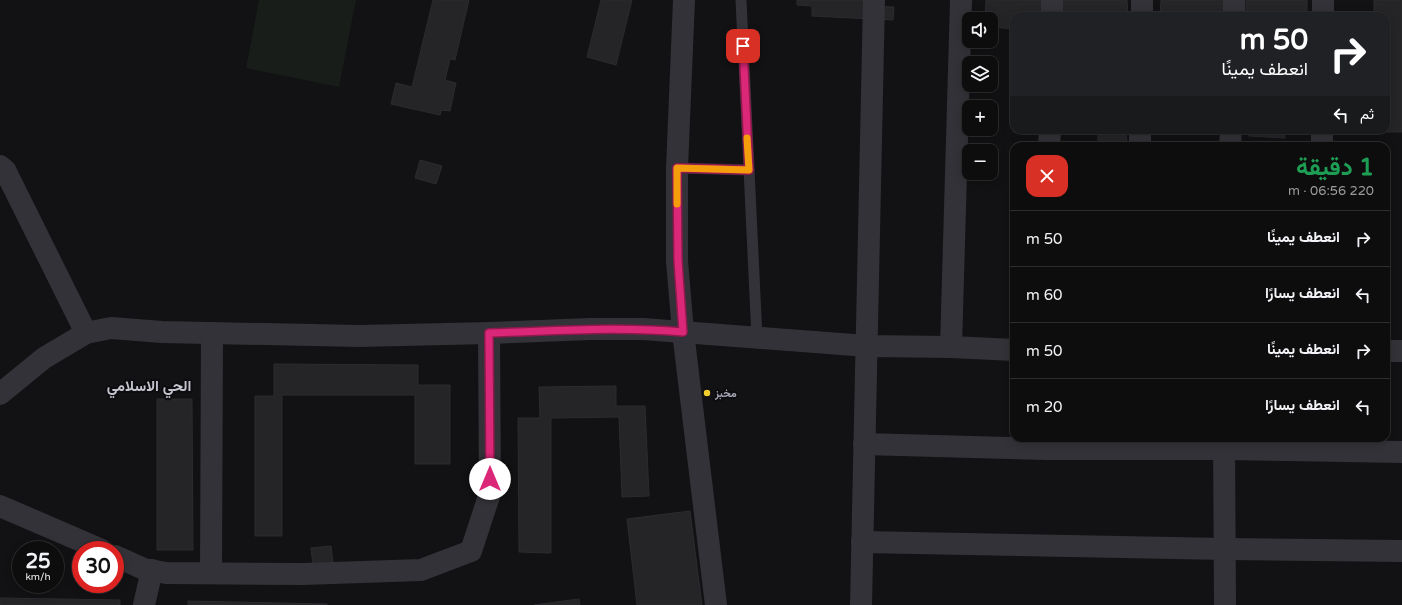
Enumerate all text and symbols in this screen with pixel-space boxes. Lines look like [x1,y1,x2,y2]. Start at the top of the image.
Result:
map controls [962,12,998,180]
button: sound [962,12,998,48]
text: 50 m [1240,23,1308,57]
icon: right [1322,28,1374,80]
pin [726,29,760,63]
icon: arrive [732,35,754,57]
button: layers [962,56,998,92]
text: انعطف يمينًا [1222,58,1308,80]
button: + [962,100,998,136]
icon: left [1330,104,1352,126]
text: ثم [1360,105,1374,123]
button: − [962,144,998,180]
text: 1 دقيقة [1296,153,1374,182]
button: close [1026,155,1068,197]
text: 220 m · 06:56 [1288,183,1374,199]
text: انعطف يمينًا [1267,228,1340,246]
icon: right [1352,228,1374,250]
text: 50 m [1026,230,1063,248]
text: انعطف يسارًا [1265,284,1340,302]
icon: left [1352,284,1374,306]
text: 60 m [1026,286,1063,304]
text: انعطف يمينًا [1267,340,1340,358]
icon: right [1352,340,1374,362]
text: 50 m [1026,342,1063,360]
district label: الحي الاسلامي [107,377,191,399]
place label: مخبز [714,387,737,400]
marker: مخبز [702,388,712,398]
text: انعطف يسارًا [1265,396,1340,414]
icon: left [1352,396,1374,418]
text: 20 m [1026,398,1063,416]
position arrow [469,458,511,500]
speed limit sign: 30 [72,541,124,593]
text: 25 [25,550,51,574]
text: km/h [25,571,51,583]

